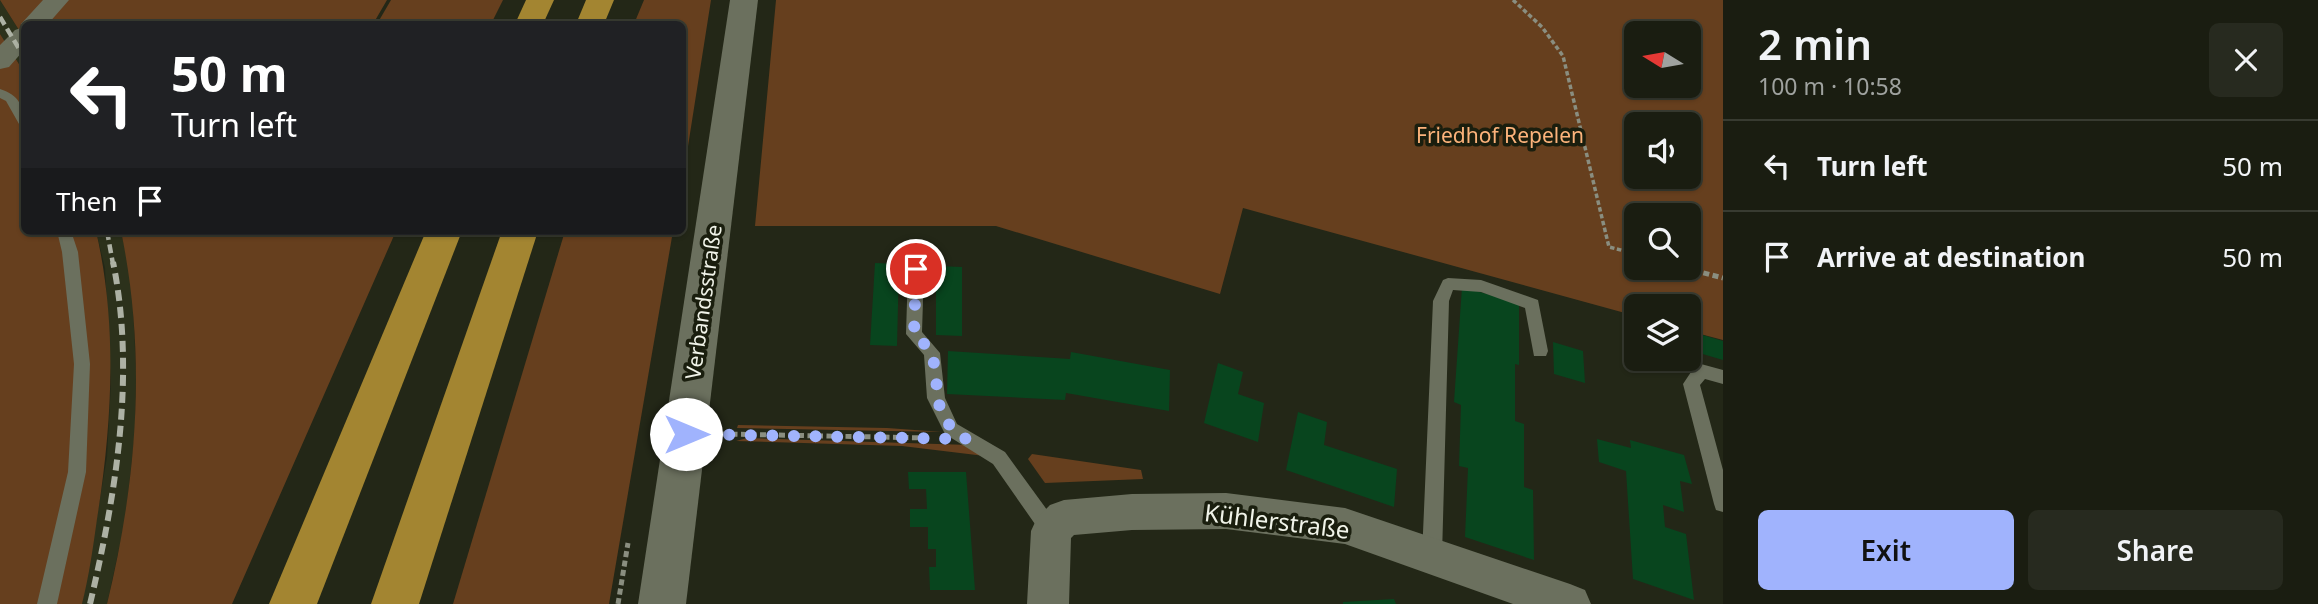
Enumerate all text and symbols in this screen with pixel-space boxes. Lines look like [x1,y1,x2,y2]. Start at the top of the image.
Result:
text: 2 min [1758,15,1872,72]
north arrow [1624,21,1701,98]
map controls [1624,21,1701,371]
button: close [2209,23,2283,97]
text: 50 m [171,40,288,106]
icon: left [56,49,147,140]
text: 100 m · 10:58 [1758,70,1902,102]
text: Turn left [171,103,297,146]
button: sound [1624,112,1701,189]
park label: Friedhof Repelen [1416,121,1584,149]
icon: left [1758,147,1796,185]
text: Turn left [1817,148,1928,184]
text: 50 m [2222,148,2283,184]
icon: arrive [131,182,169,220]
text: Then [56,183,117,219]
button: search [1624,203,1701,280]
street label: Verbandsstraße [678,223,728,381]
icon: arrive [1758,238,1796,276]
pin [886,239,946,299]
text: Arrive at destination [1817,239,2086,275]
text: 50 m [2222,239,2283,275]
icon: arrive [897,250,935,288]
button: layers [1624,294,1701,371]
position arrow [649,397,723,471]
street label: Kühlerstraße [1203,495,1352,546]
button: Exit [1758,510,2014,590]
button: Share [2028,510,2283,590]

